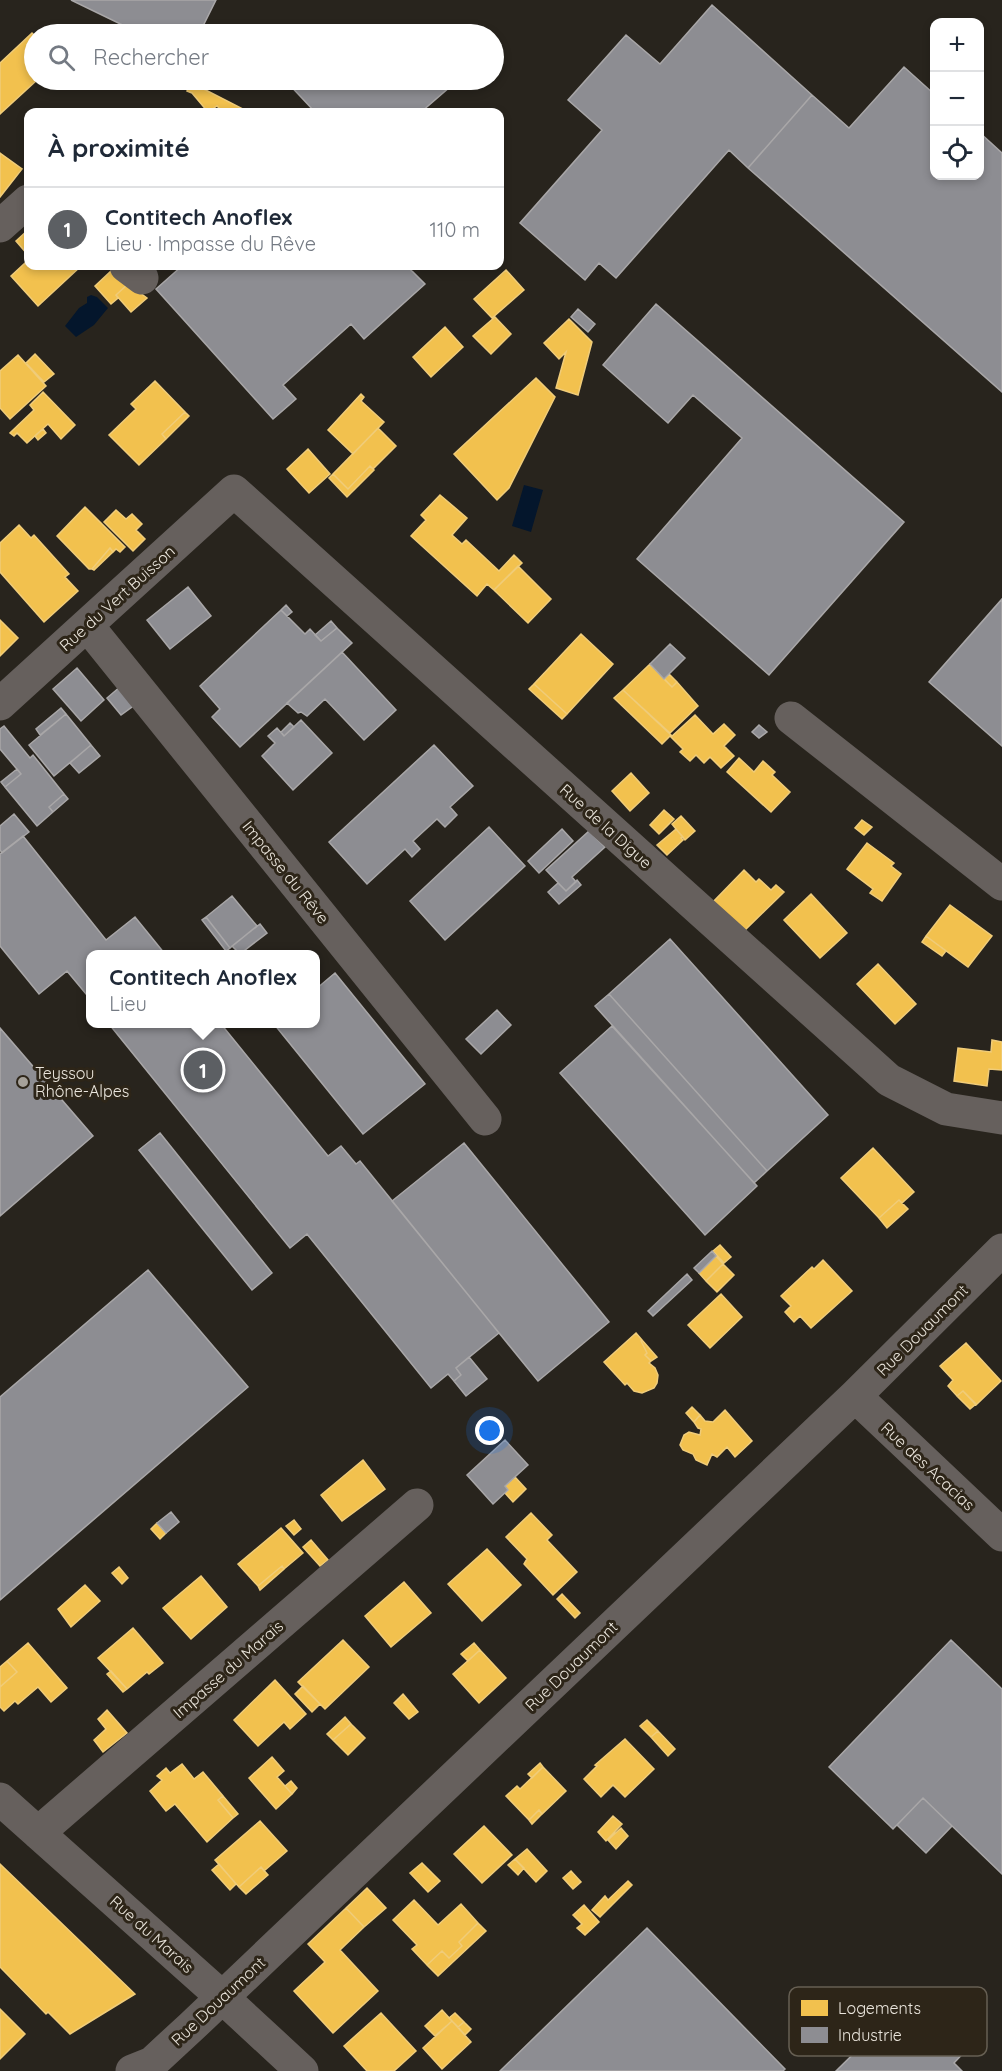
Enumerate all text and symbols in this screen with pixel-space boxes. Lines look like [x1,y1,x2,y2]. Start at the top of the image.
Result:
map controls [930,18,984,180]
button: + [930,18,984,72]
search box [24,24,504,90]
icon: search [45,41,78,74]
text: Rechercher [93,43,209,71]
button: − [930,72,984,126]
button: locate [930,126,984,180]
text: À proximité [48,131,190,164]
text: Contitech Anoflex [105,203,292,231]
text: 1 [64,217,71,242]
text: 110 m [430,217,480,242]
text: Lieu · Impasse du Rêve [105,231,316,256]
street label: Rue du Vert Buisson [55,541,179,655]
street label: Rue de la Digue [556,779,656,873]
street label: Impasse du Rêve [238,816,334,928]
popup [86,950,320,1028]
text: Contitech Anoflex [109,963,297,991]
text: Lieu [109,991,147,1016]
pin: 1 [184,1048,222,1092]
place label: Teyssou Rhône-Alpes [35,1063,129,1101]
marker: Teyssou Rhône-Alpes [16,1075,30,1089]
street label: Rue Douaumont [872,1280,972,1380]
your location [475,1416,504,1445]
street label: Rue des Acacias [877,1417,979,1515]
street label: Impasse du Marais [169,1616,287,1722]
street label: Rue Douaumont [521,1617,621,1715]
street label: Rue du Marais [106,1891,198,1977]
street label: Rue Douaumont [167,1952,269,2050]
legend [789,1987,987,2056]
text: Logements [838,1998,921,2018]
text: Industrie [838,2025,902,2045]

